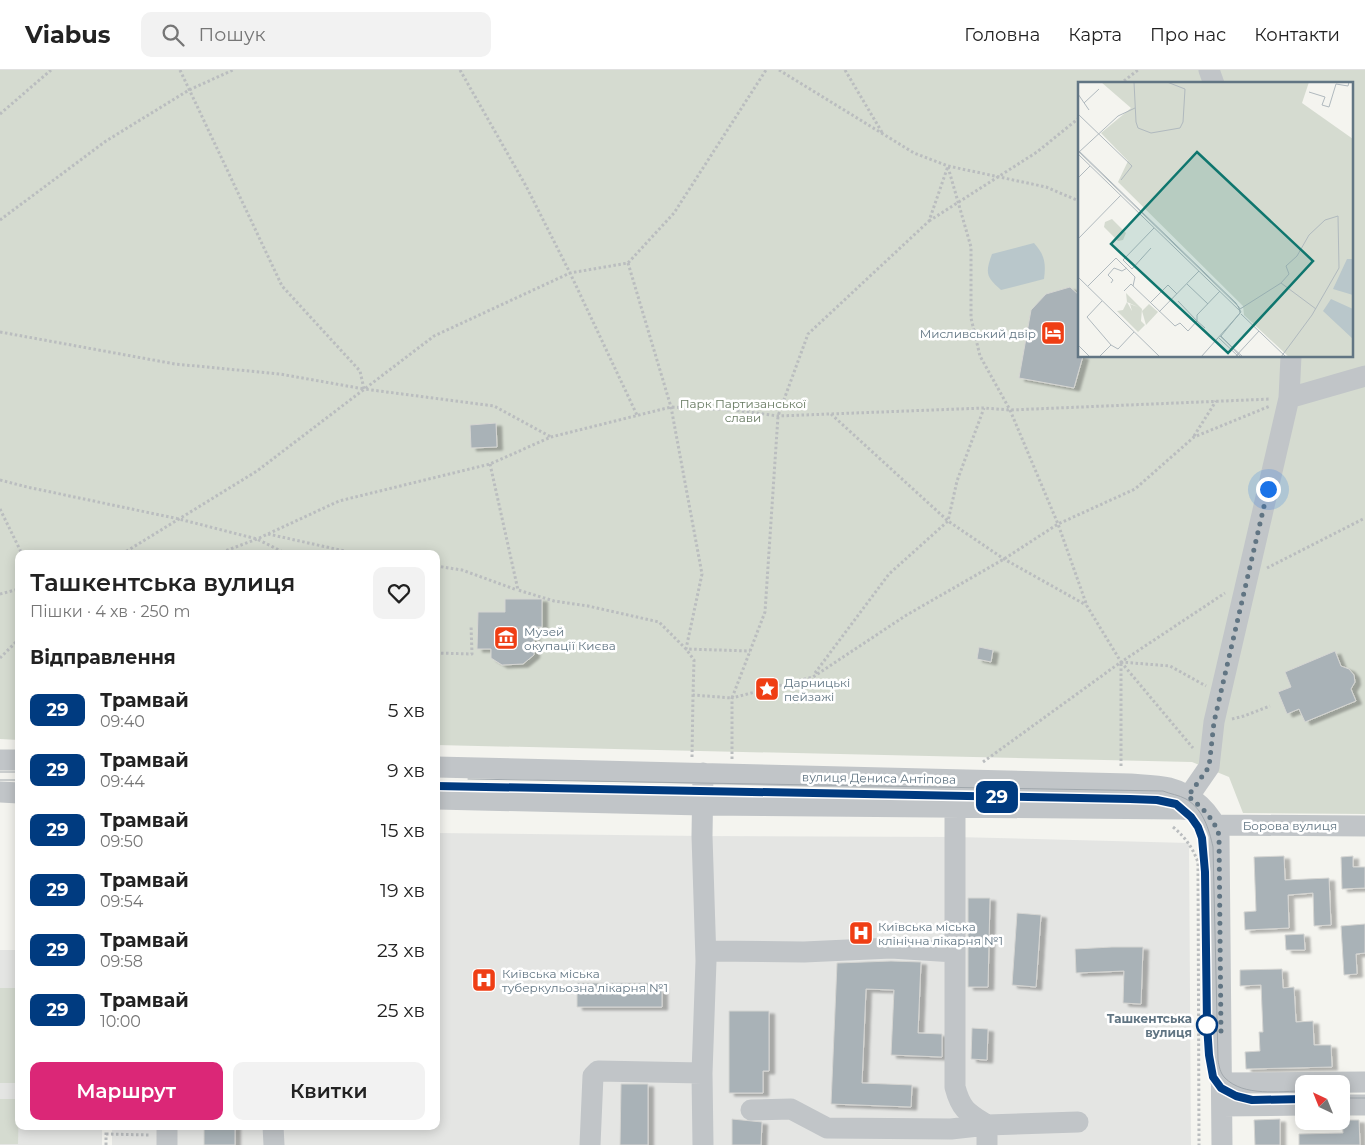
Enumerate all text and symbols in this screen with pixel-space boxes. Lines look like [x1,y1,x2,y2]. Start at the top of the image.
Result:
search box [141,12,491,57]
text: Viabus [25,20,111,49]
icon: search [159,21,187,49]
text: Пошук [199,23,266,46]
text: Головна [964,24,1040,46]
text: Карта [1068,24,1122,46]
text: Про нас [1150,24,1226,46]
text: Контакти [1254,24,1340,46]
inset map [1078,82,1352,358]
hotel icon: Мисливський двір [1040,320,1066,346]
place label: Мисливський двір [920,326,1036,341]
park label: Парк Партизанської слави [680,396,806,425]
your location [1256,477,1281,502]
button: heart [373,567,425,619]
text: Ташкентська вулиця [30,568,295,597]
text: Пішки · 4 хв · 250 m [30,602,190,621]
place label: Музей окупації Києва [524,624,616,653]
museum icon: Музей окупації Києва [493,625,519,651]
text: Відправлення [30,646,176,669]
place label: Дарницькі пейзажі [784,675,850,704]
place icon: Дарницькі пейзажі [754,676,780,702]
text: Трамвай [100,689,189,712]
text: 29 [46,699,69,721]
text: 5 хв [388,699,425,722]
text: 09:40 [100,712,145,731]
text: Трамвай [100,749,189,772]
text: 29 [46,759,69,781]
text: 9 хв [387,759,425,782]
street label: вулиця Дениса Антіпова [802,769,956,787]
text: 09:44 [100,772,145,791]
line badge: 29 [974,781,1020,813]
text: 29 [986,786,1008,808]
text: Трамвай [100,809,189,832]
street label: Борова вулиця [1243,818,1337,833]
text: 29 [46,819,69,841]
text: 15 хв [381,819,425,842]
text: 09:50 [100,832,143,851]
text: Трамвай [100,869,189,892]
text: 29 [46,879,69,901]
text: 19 хв [380,879,425,902]
text: 09:54 [100,892,143,911]
place label: Київська міська клінічна лікарня №1 [878,919,1003,948]
hospital icon: Київська міська клінічна лікарня №1 [848,920,874,946]
text: Трамвай [100,929,189,952]
text: 29 [46,939,69,961]
text: 23 хв [377,939,425,962]
text: 09:58 [100,952,143,971]
place label: Київська міська туберкульозна лікарня №1 [502,966,668,995]
hospital icon: Київська міська туберкульозна лікарня №1 [471,967,497,993]
text: Трамвай [100,989,189,1012]
text: 29 [46,999,69,1021]
text: 25 хв [377,999,425,1022]
place label: Ташкентська вулиця [1107,1011,1192,1040]
text: 10:00 [100,1012,141,1031]
marker: Ташкентська вулиця [1196,1014,1218,1036]
button: Маршрут [30,1062,223,1120]
button: Квитки [233,1062,425,1120]
north arrow [1295,1075,1350,1130]
map controls [1295,1075,1350,1130]

